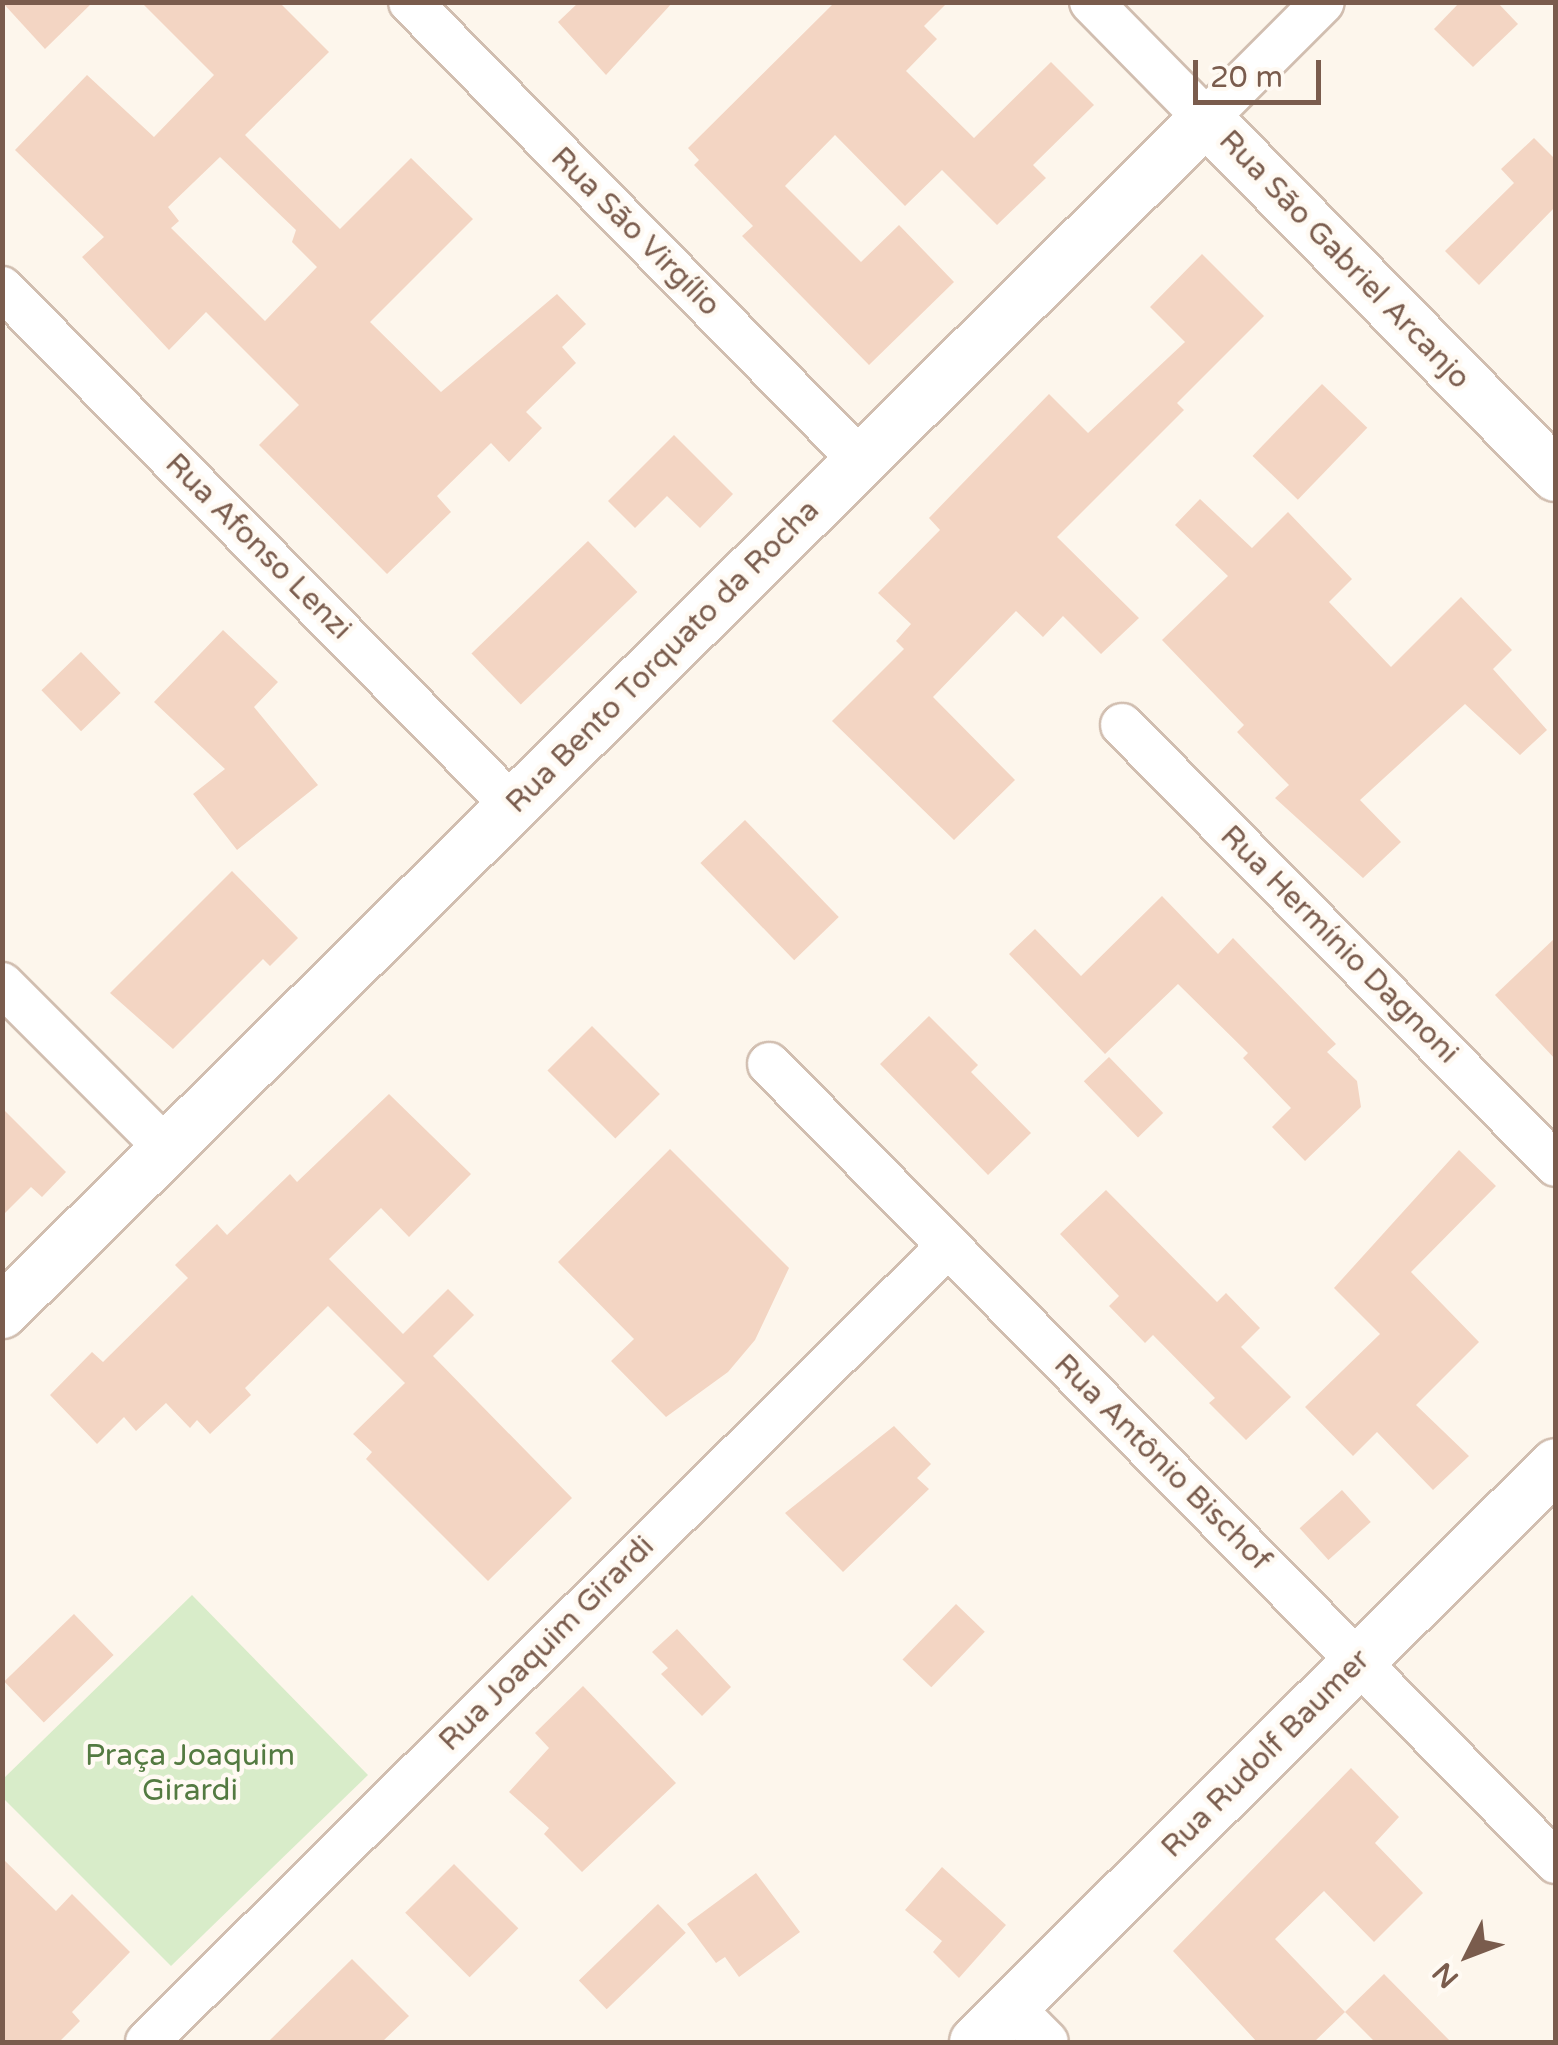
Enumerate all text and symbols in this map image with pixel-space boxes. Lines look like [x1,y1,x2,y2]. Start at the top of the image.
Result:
scale bar [1198,40,1326,102]
text: 20 m [1210,59,1283,96]
street label: Rua São Gabriel Arcanjo [1211,123,1477,397]
street label: Rua São Virgílio [543,140,727,324]
street label: Rua Afonso Lenzi [157,446,359,648]
street label: Rua Bento Torquato da Rocha [499,493,827,821]
street label: Rua Hermínio Dagnoni [1212,818,1466,1072]
street label: Rua Antônio Bischof [1046,1347,1278,1579]
street label: Rua Joaquim Girardi [432,1529,662,1759]
street label: Rua Rudolf Baumer [1154,1642,1378,1866]
park label: Praça Joaquim Girardi [85,1738,295,1808]
north arrow [1418,1905,1518,2005]
text: N [1426,1955,1466,1995]

